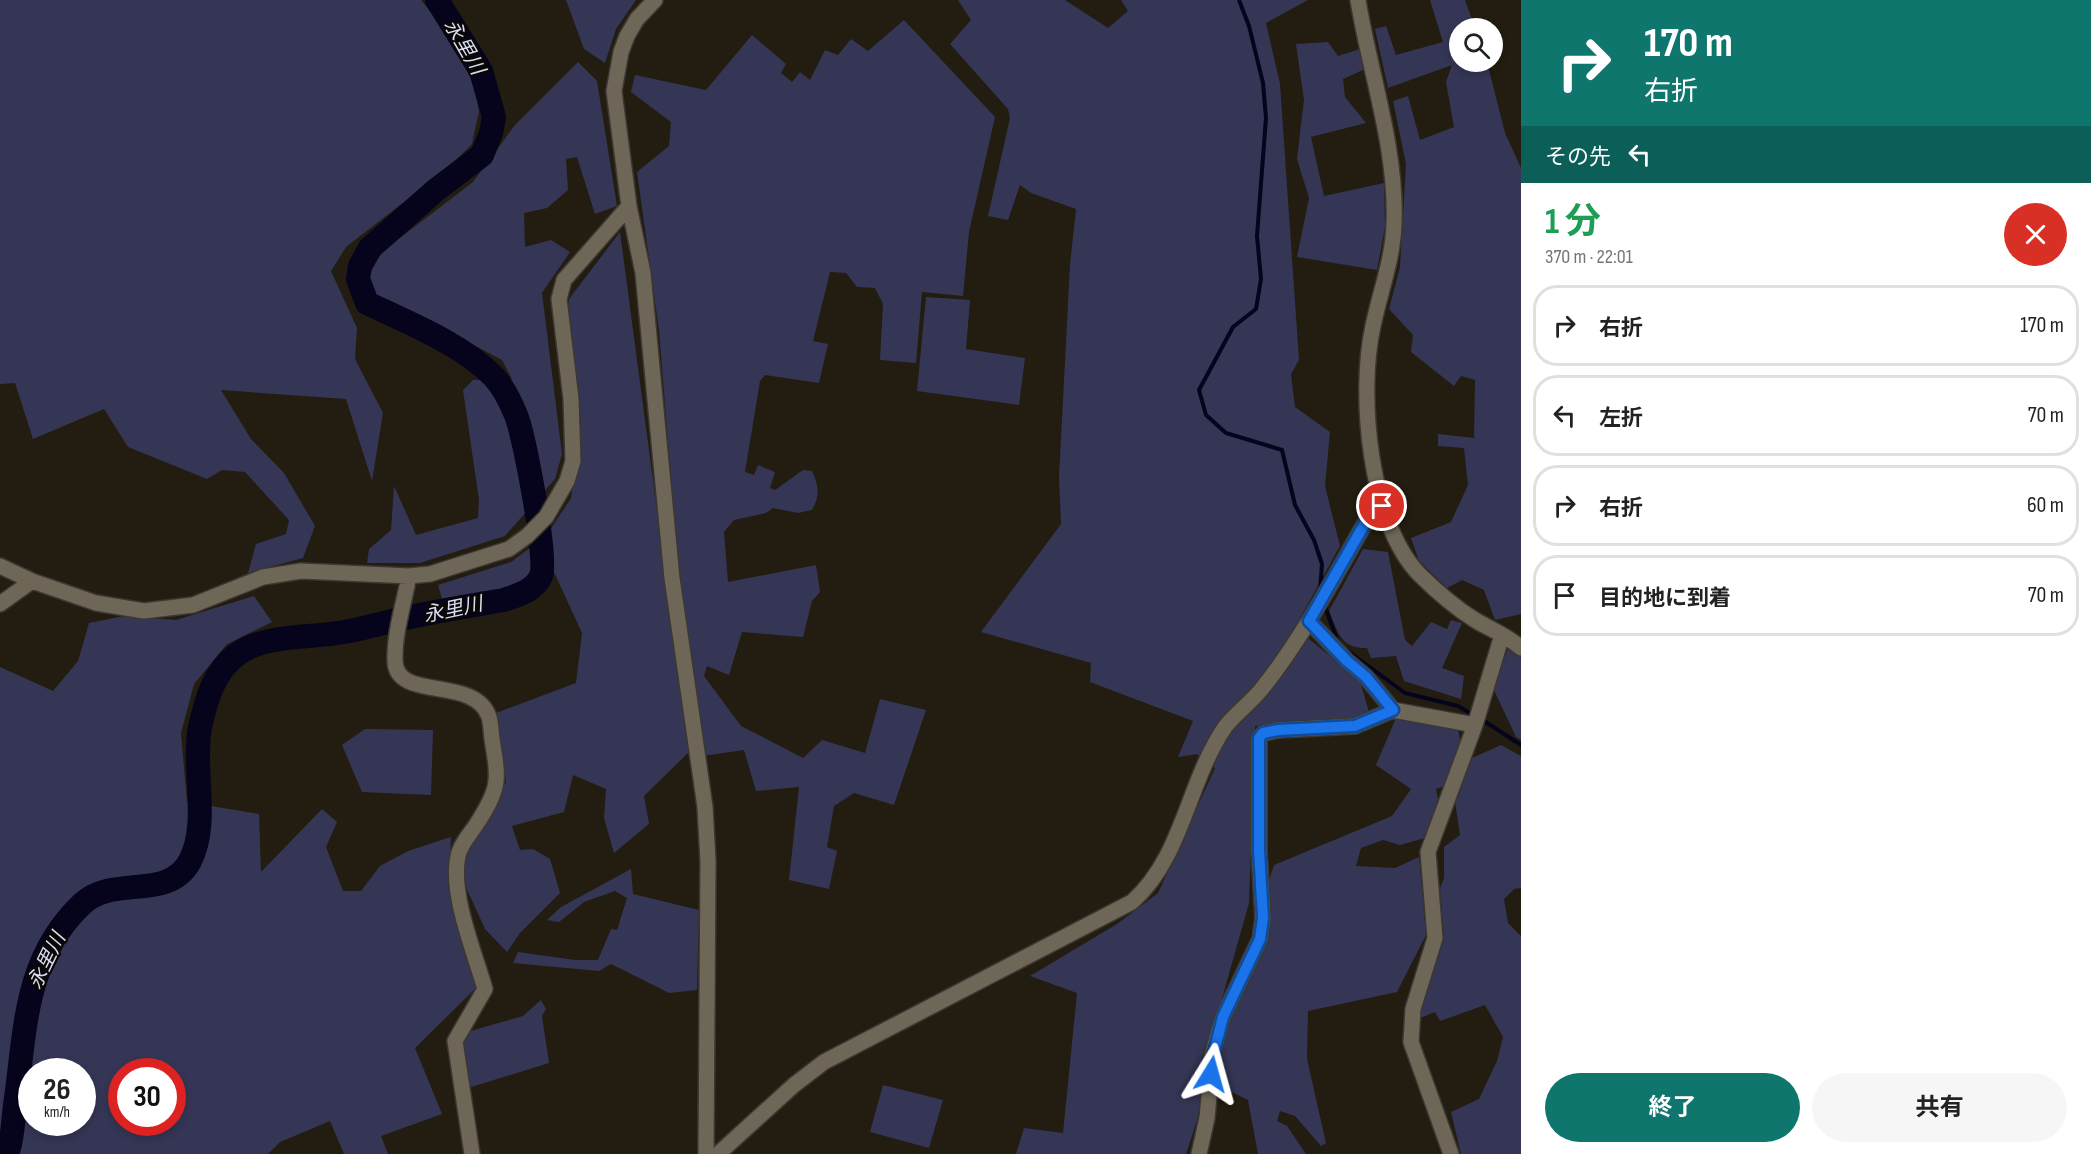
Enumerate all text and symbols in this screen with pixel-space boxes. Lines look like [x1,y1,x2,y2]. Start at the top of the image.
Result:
water label: 永里川 [439,15,490,81]
map controls [1449,18,1503,72]
button: search [1449,18,1503,72]
text: 170 m [1644,18,1733,69]
icon: right [1545,24,1623,102]
text: 右折 [1644,76,1698,108]
icon: left [1623,138,1656,171]
text: その先 [1545,144,1611,171]
text: 1 分 [1545,201,1601,244]
button: close [2004,203,2067,266]
text: 370 m · 22:01 [1545,245,1633,269]
icon: right [1548,309,1581,342]
text: 170 m [2020,312,2064,339]
text: 右折 [1599,315,1643,342]
icon: left [1548,399,1581,432]
text: 70 m [2028,402,2064,429]
text: 左折 [1599,405,1643,432]
pin [1356,480,1407,531]
icon: arrive [1365,489,1398,522]
icon: right [1548,489,1581,522]
text: 60 m [2027,492,2064,519]
text: 右折 [1599,495,1643,522]
icon: arrive [1548,579,1581,612]
text: 70 m [2028,582,2064,609]
text: 目的地に到着 [1599,585,1731,612]
water label: 永里川 [421,592,487,628]
water label: 永里川 [23,927,72,993]
position arrow [1179,1042,1243,1106]
speed limit sign: 30 [108,1058,186,1136]
text: 26 [43,1072,71,1108]
button: 終了 [1545,1073,1800,1142]
button: 共有 [1812,1073,2067,1142]
text: km/h [44,1103,70,1122]

